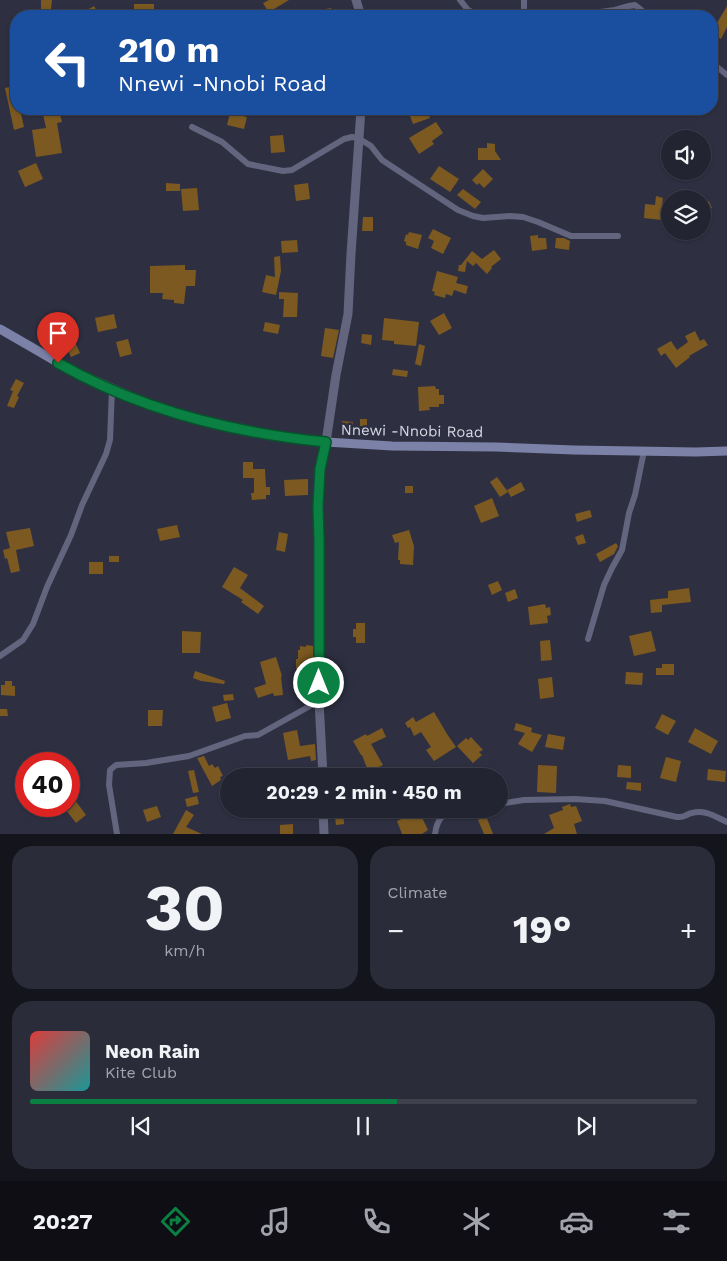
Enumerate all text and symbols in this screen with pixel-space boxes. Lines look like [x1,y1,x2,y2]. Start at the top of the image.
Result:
text: 210 m [118,29,219,71]
icon: left [35,30,100,95]
text: Nnewi -Nnobi Road [118,71,327,96]
map controls [661,130,711,240]
button: sound [661,130,711,180]
button: layers [661,190,711,240]
pin [37,312,79,363]
icon: arrive [44,319,72,347]
street label: Nnewi -Nnobi Road [341,421,483,441]
position arrow [292,656,344,708]
speed limit sign: 40 [15,752,80,817]
text: 20:29 · 2 min · 450 m [266,781,462,804]
text: 30 [145,870,225,946]
text: Climate [388,883,448,902]
text: 19° [513,908,572,952]
text: − [388,914,404,947]
text: + [680,914,697,947]
text: km/h [164,941,205,960]
text: Neon Rain [105,1040,200,1063]
text: Kite Club [105,1063,177,1082]
icon: previous [127,1112,155,1140]
icon: pause [349,1112,377,1140]
icon: next [572,1112,600,1140]
icon: directions [158,1204,193,1239]
icon: music [258,1204,293,1239]
icon: phone [359,1204,394,1239]
icon: climate [459,1204,494,1239]
icon: car [559,1204,594,1239]
icon: filters [659,1204,694,1239]
text: 20:27 [33,1209,93,1234]

